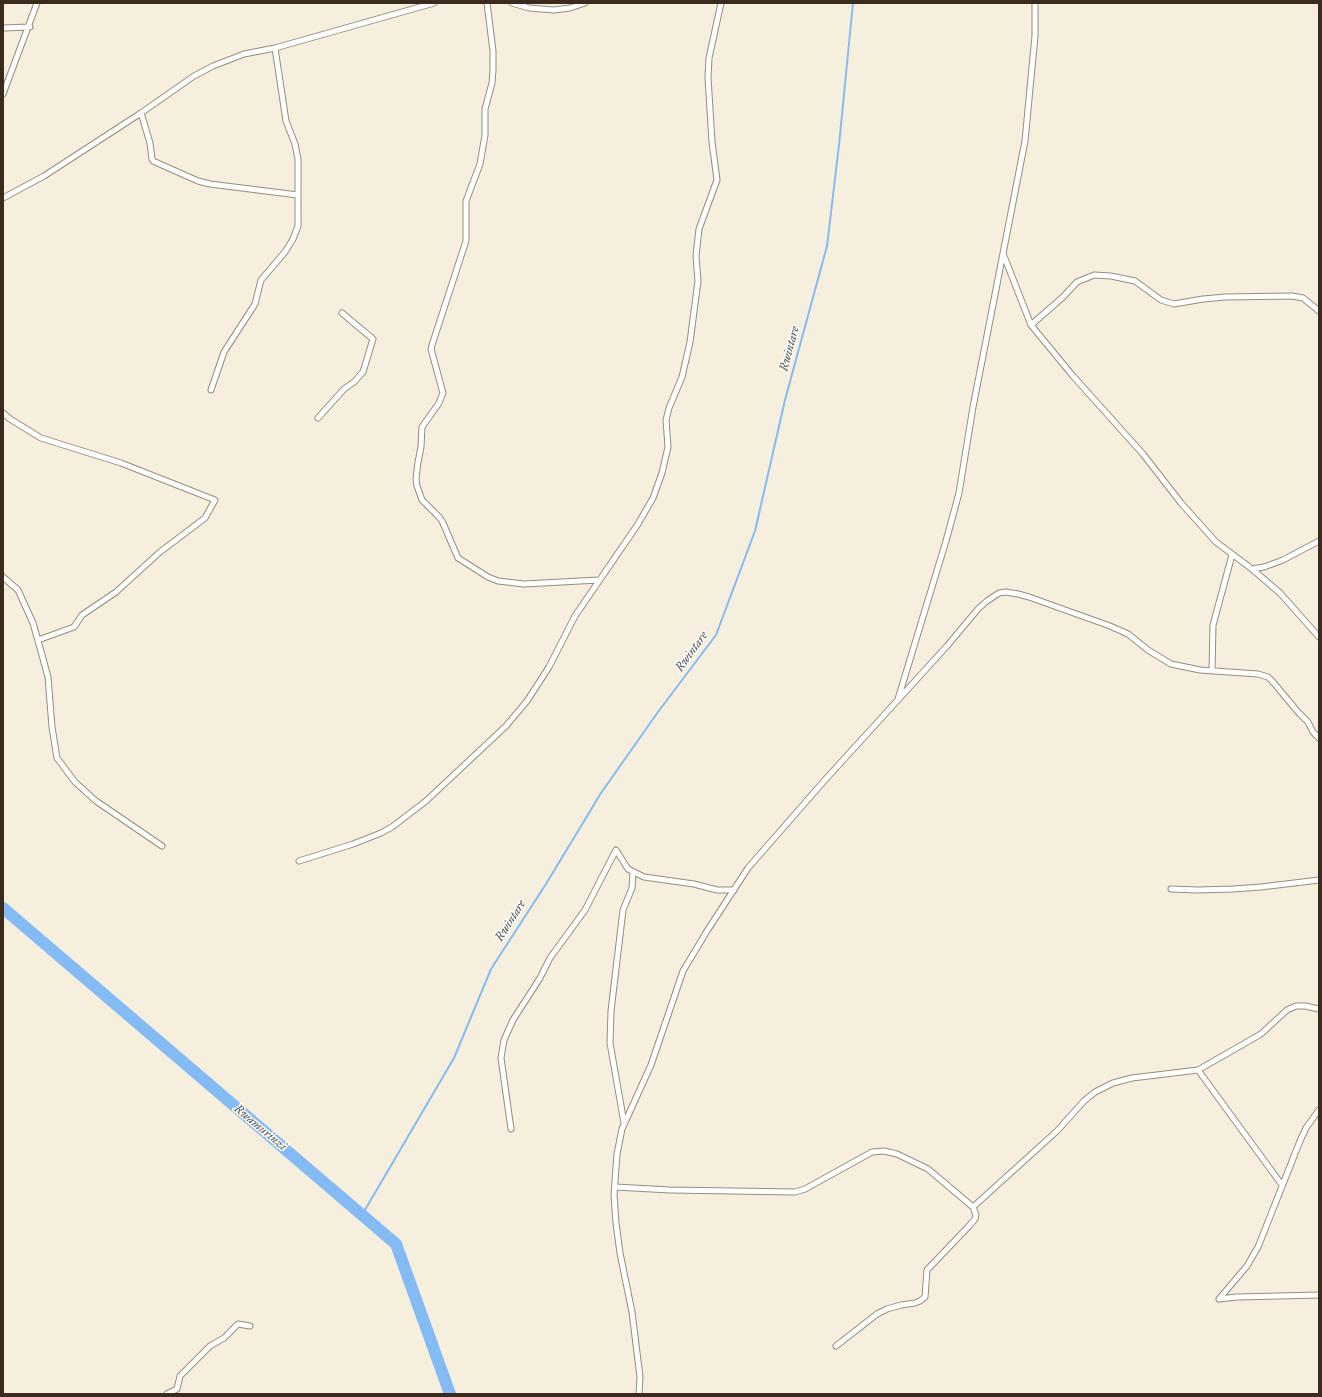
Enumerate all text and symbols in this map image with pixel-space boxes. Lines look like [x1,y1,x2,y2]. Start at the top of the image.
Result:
water label: Rwintare [777,325,803,373]
water label: Rwintare [673,629,711,675]
water label: Rwintare [493,898,529,944]
water label: Rwamurinzi [231,1102,289,1154]

